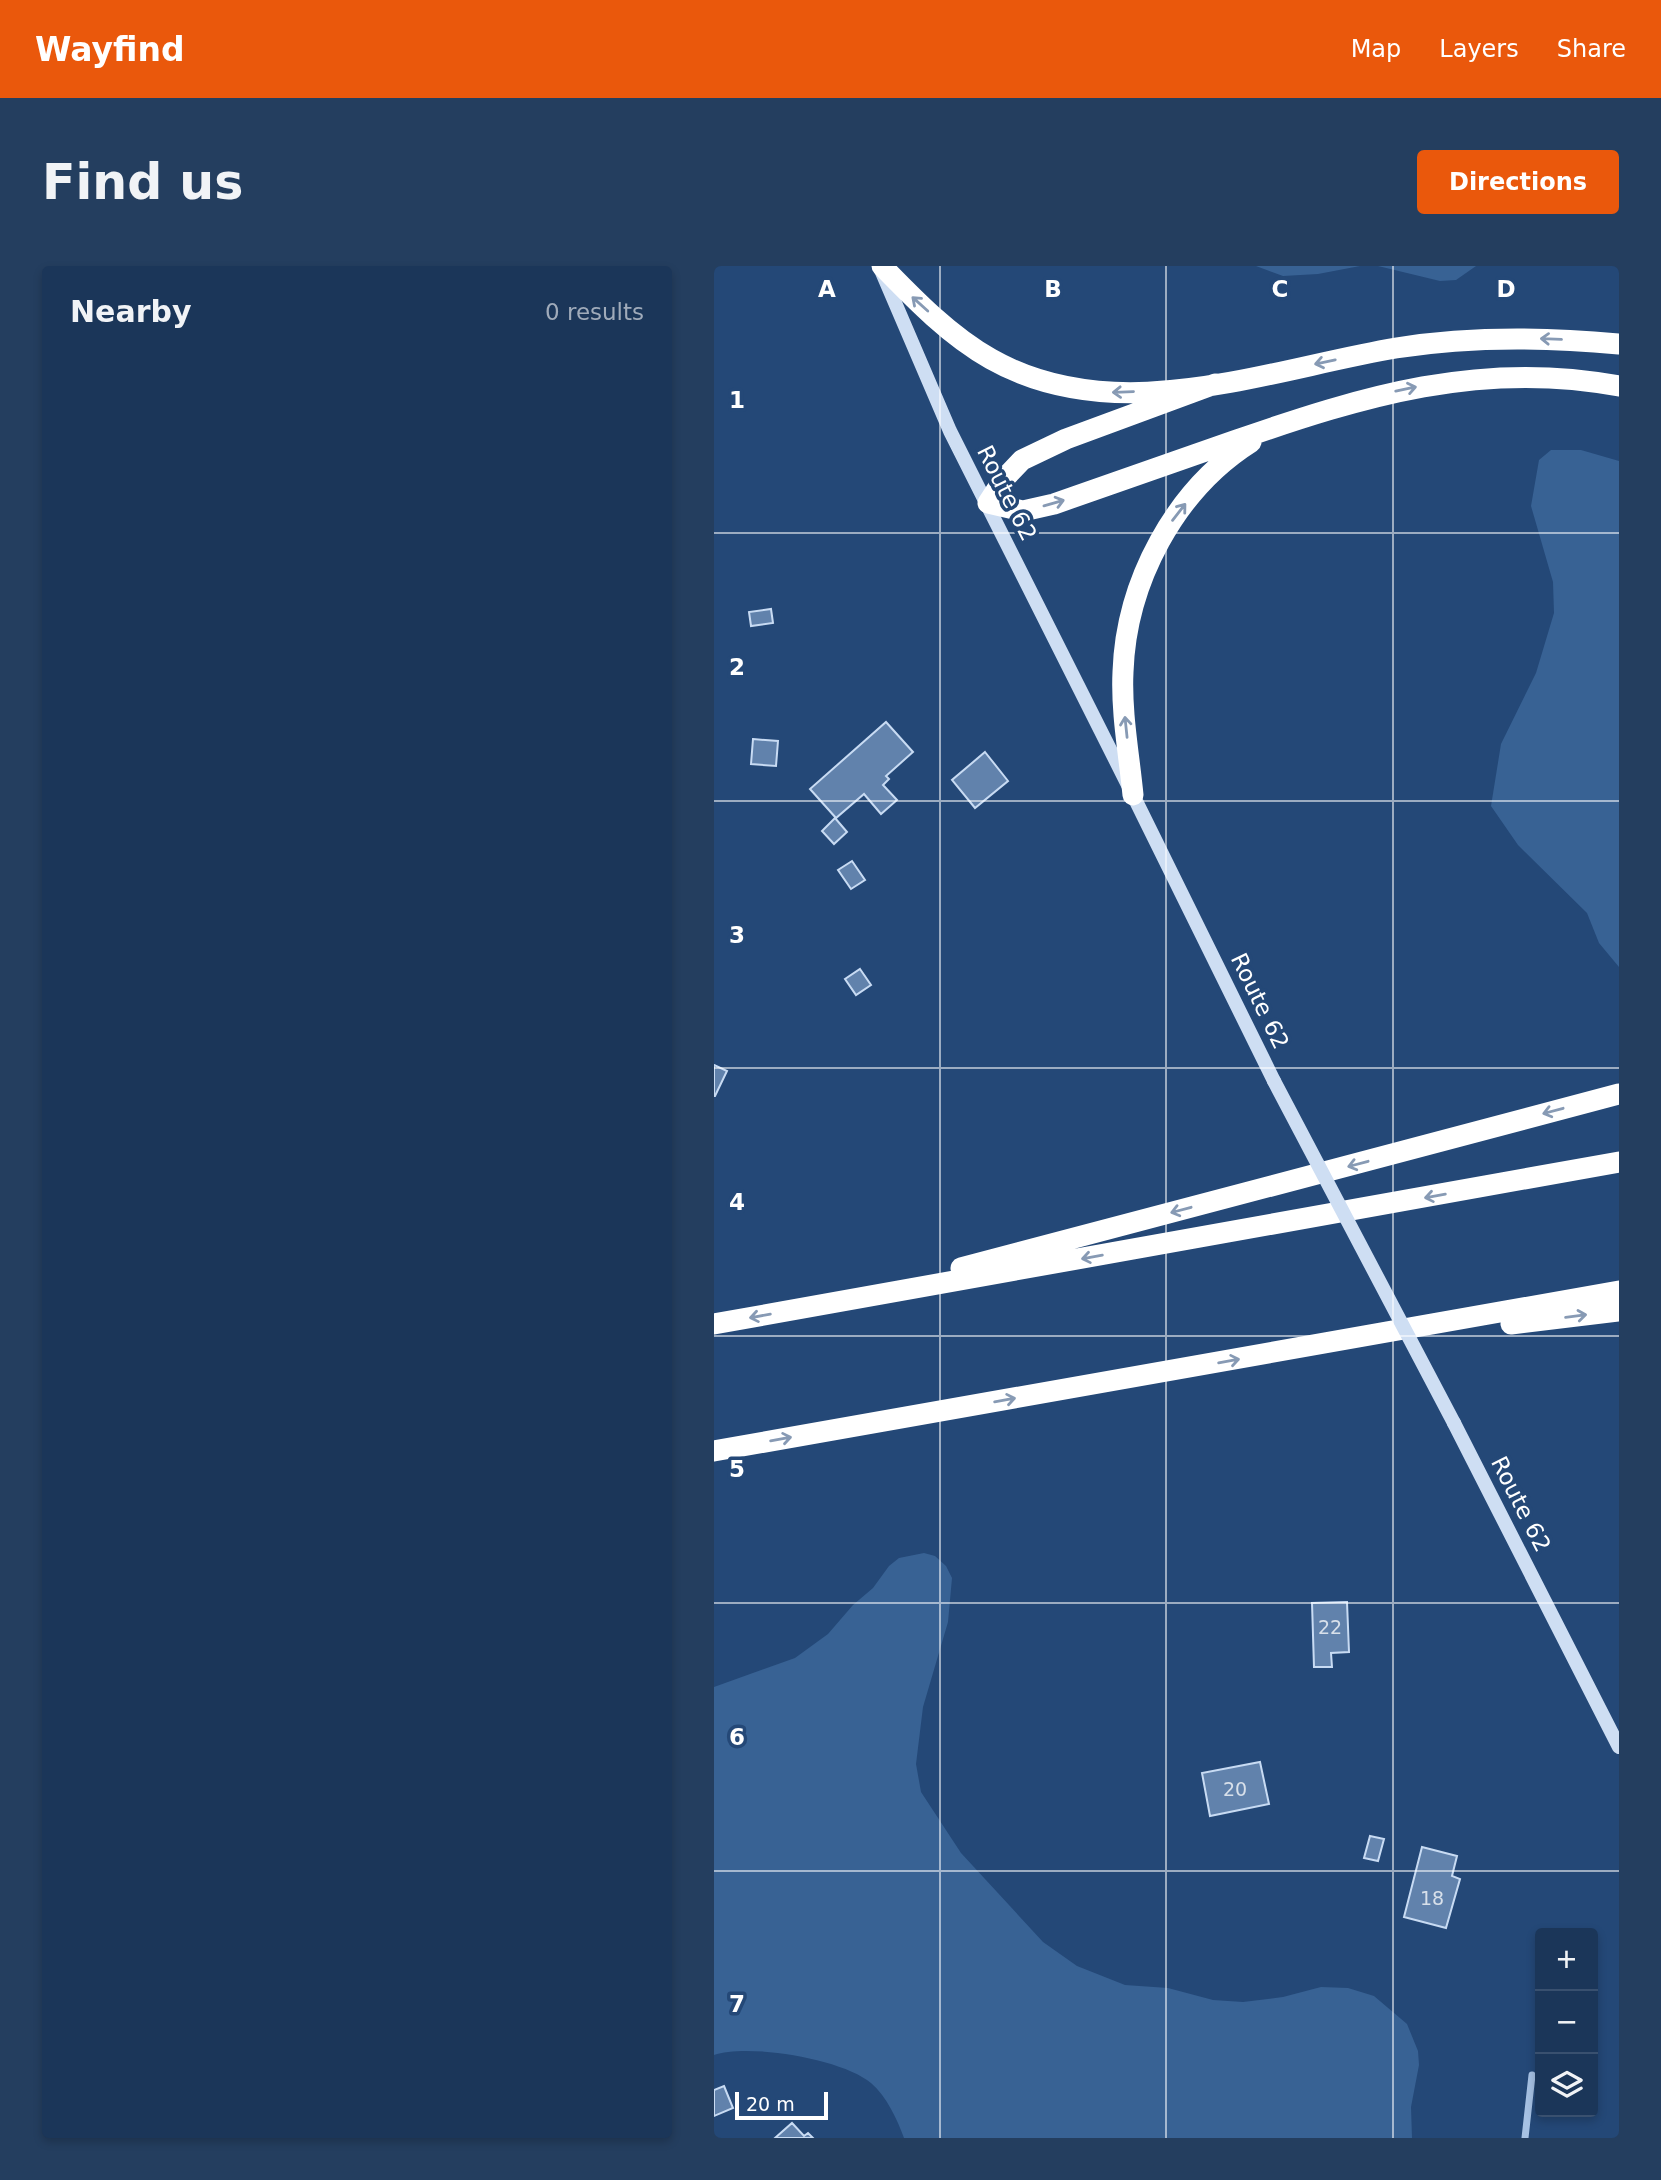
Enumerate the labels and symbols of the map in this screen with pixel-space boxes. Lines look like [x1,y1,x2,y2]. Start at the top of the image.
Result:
text: A [818,276,836,302]
text: B [1044,276,1062,302]
text: C [1272,276,1288,302]
text: D [1496,276,1516,302]
one-way arrow [912,295,929,312]
one-way arrow [1540,332,1563,345]
one-way arrow [1314,355,1337,369]
one-way arrow [1394,381,1417,395]
one-way arrow [1112,385,1135,398]
text: 1 [729,387,745,413]
street label: Route 62 [972,441,1042,545]
one-way arrow [1043,496,1065,509]
one-way arrow [1172,503,1187,521]
text: 2 [729,654,745,680]
one-way arrow [1120,716,1133,739]
text: 3 [729,922,745,948]
street label: Route 62 [1226,949,1294,1053]
one-way arrow [1542,1106,1564,1119]
one-way arrow [1347,1158,1370,1171]
text: 4 [729,1189,745,1215]
one-way arrow [1424,1189,1447,1203]
one-way arrow [1170,1204,1192,1217]
one-way arrow [1081,1251,1104,1264]
one-way arrow [1565,1309,1587,1322]
one-way arrow [750,1310,772,1323]
one-way arrow [1217,1354,1240,1367]
one-way arrow [993,1393,1016,1406]
one-way arrow [769,1432,792,1445]
street label: Route 62 [1486,1452,1556,1556]
text: 5 [729,1456,745,1482]
house number: 22 [1318,1616,1342,1638]
text: 6 [729,1724,745,1750]
house number: 20 [1223,1778,1247,1800]
house number: 18 [1420,1887,1444,1909]
text: 7 [729,1991,745,2017]
scale bar [735,2089,828,2121]

